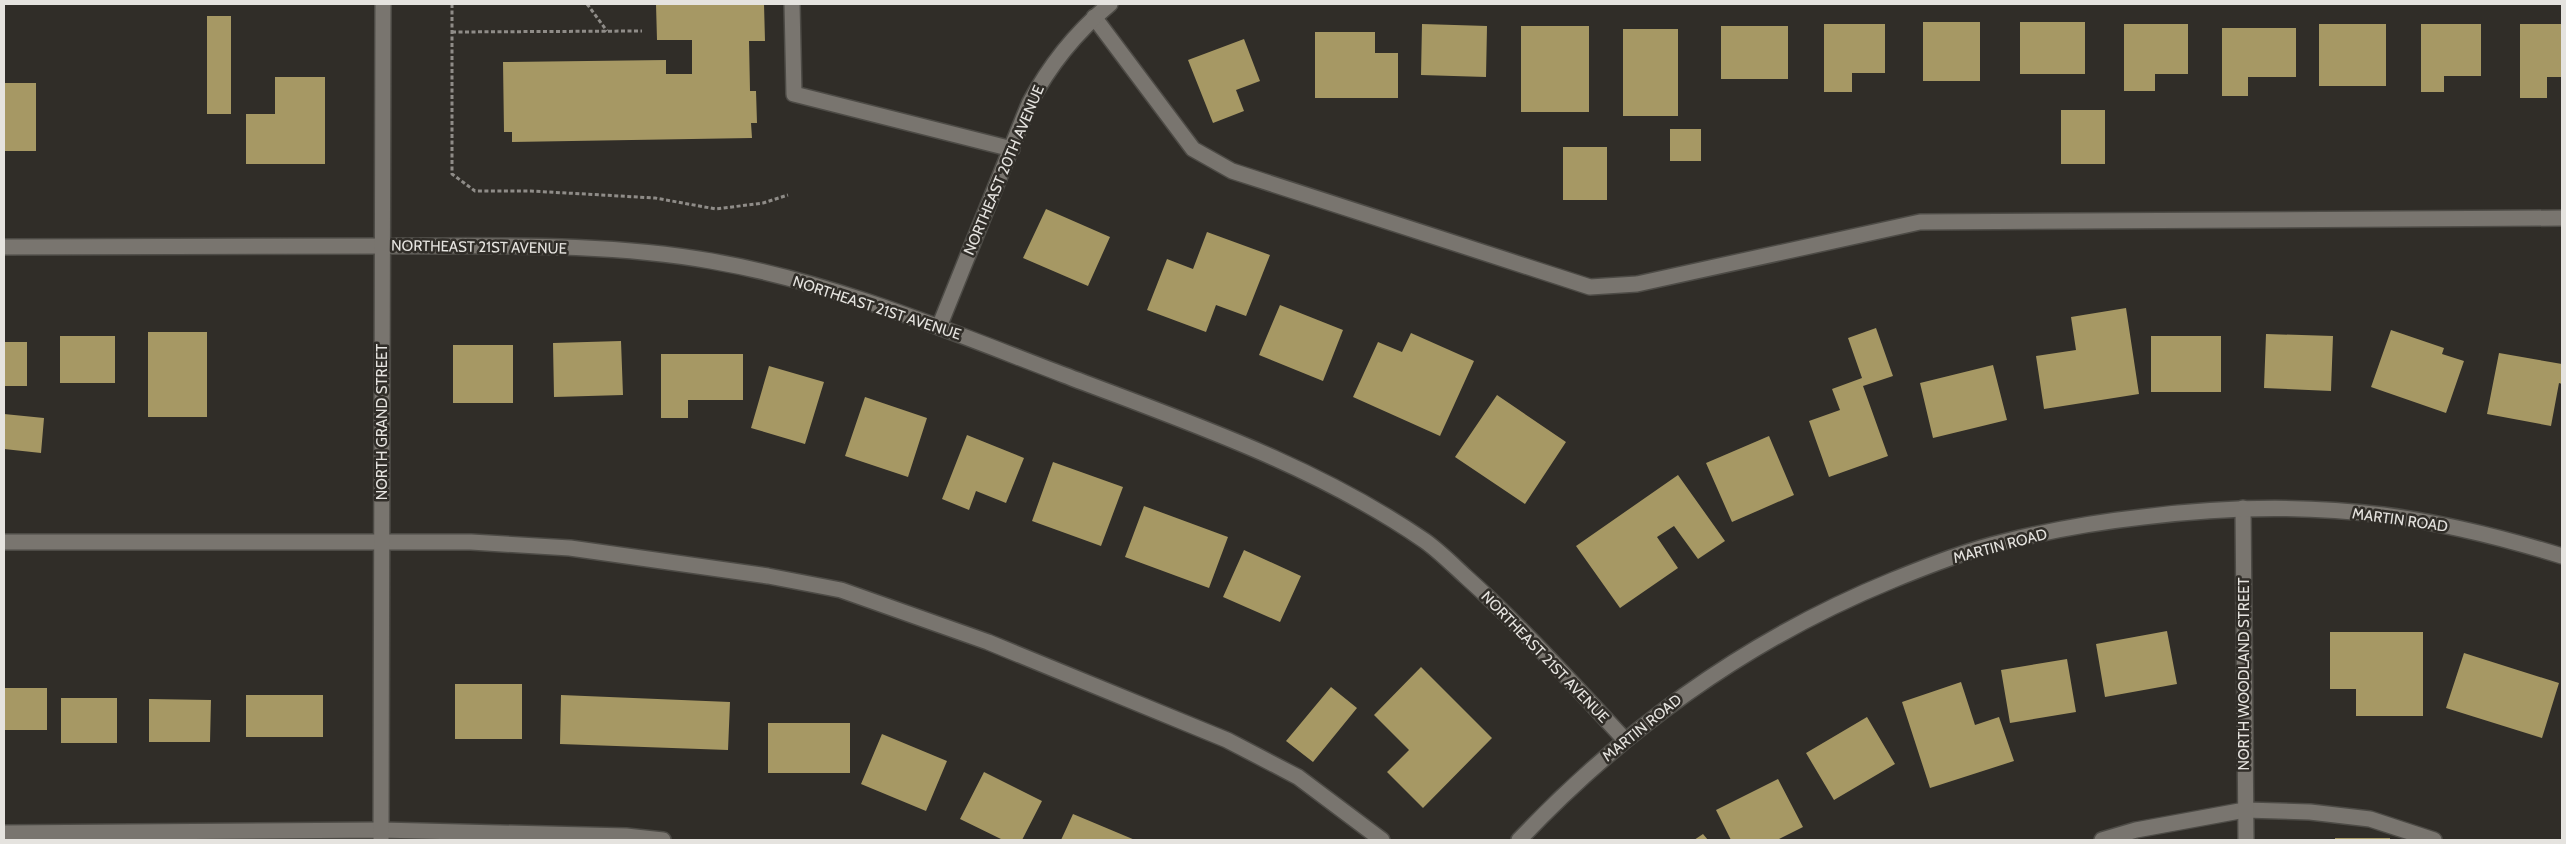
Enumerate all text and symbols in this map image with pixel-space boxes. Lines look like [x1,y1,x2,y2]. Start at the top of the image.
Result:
street label: NORTHEAST 20TH AVENUE [960,82,1048,258]
street label: NORTHEAST 21ST AVENUE [391,236,567,258]
street label: NORTHEAST 21ST AVENUE [791,272,963,344]
street label: NORTH GRAND STREET [373,344,391,500]
street label: MARTIN ROAD [2351,504,2449,536]
street label: MARTIN ROAD [1951,525,2049,567]
street label: NORTH WOODLAND STREET [2235,577,2253,771]
street label: NORTHEAST 21ST AVENUE [1477,588,1613,726]
street label: MARTIN ROAD [1599,691,1685,765]

